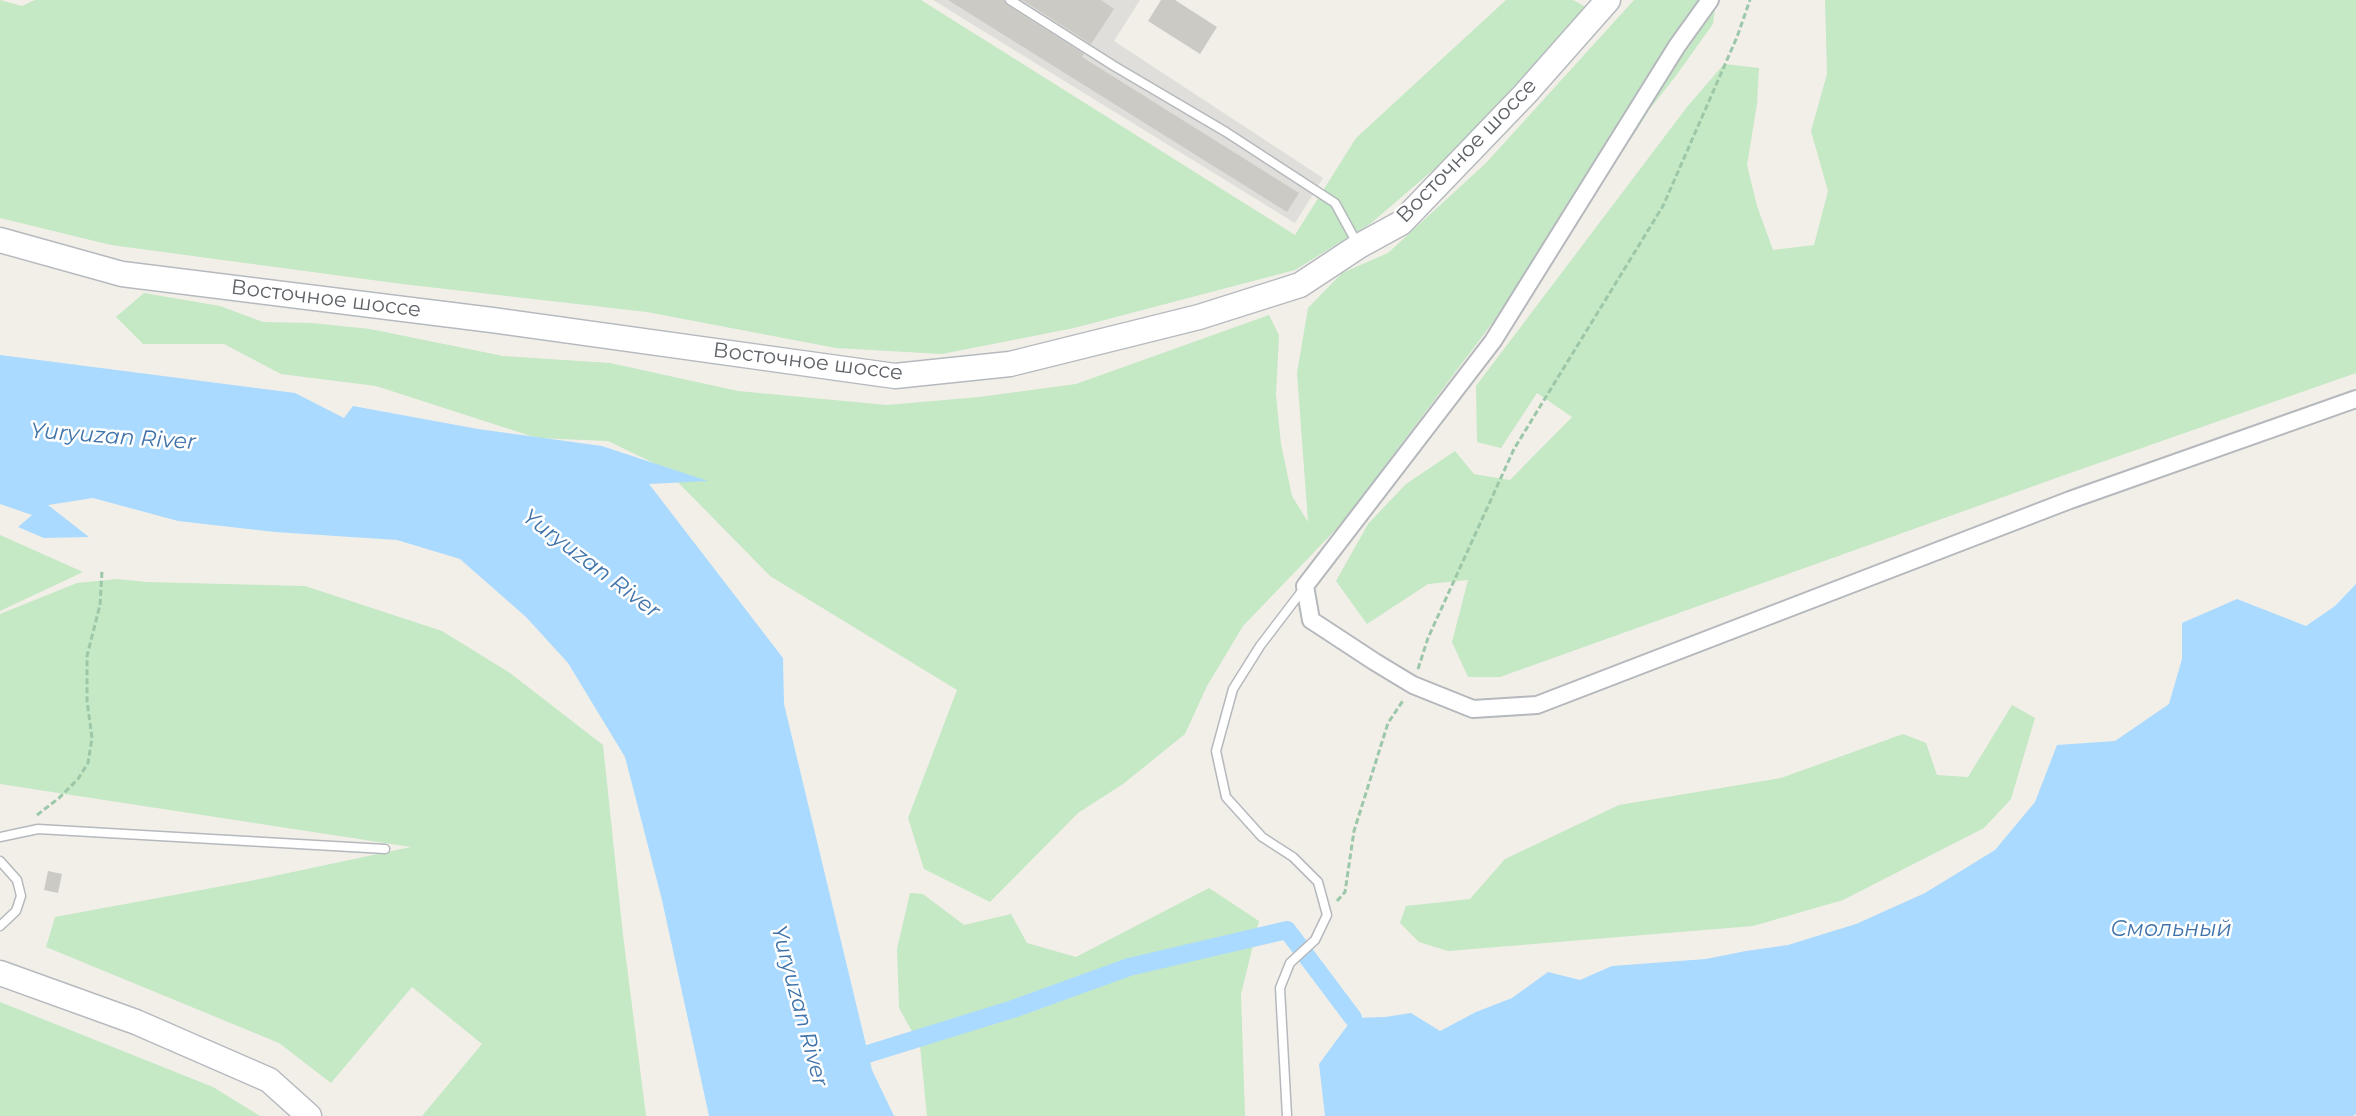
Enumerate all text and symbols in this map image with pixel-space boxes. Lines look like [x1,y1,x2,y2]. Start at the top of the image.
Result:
street label: Восточное шоссе [1392,73,1542,229]
street label: Восточное шоссе [230,275,422,323]
street label: Восточное шоссе [712,338,904,386]
water label: Yuryuzan River [29,418,197,456]
water label: Yuryuzan River [517,504,665,624]
water label: Смольный [2110,917,2232,943]
water label: Yuryuzan River [765,922,833,1090]

